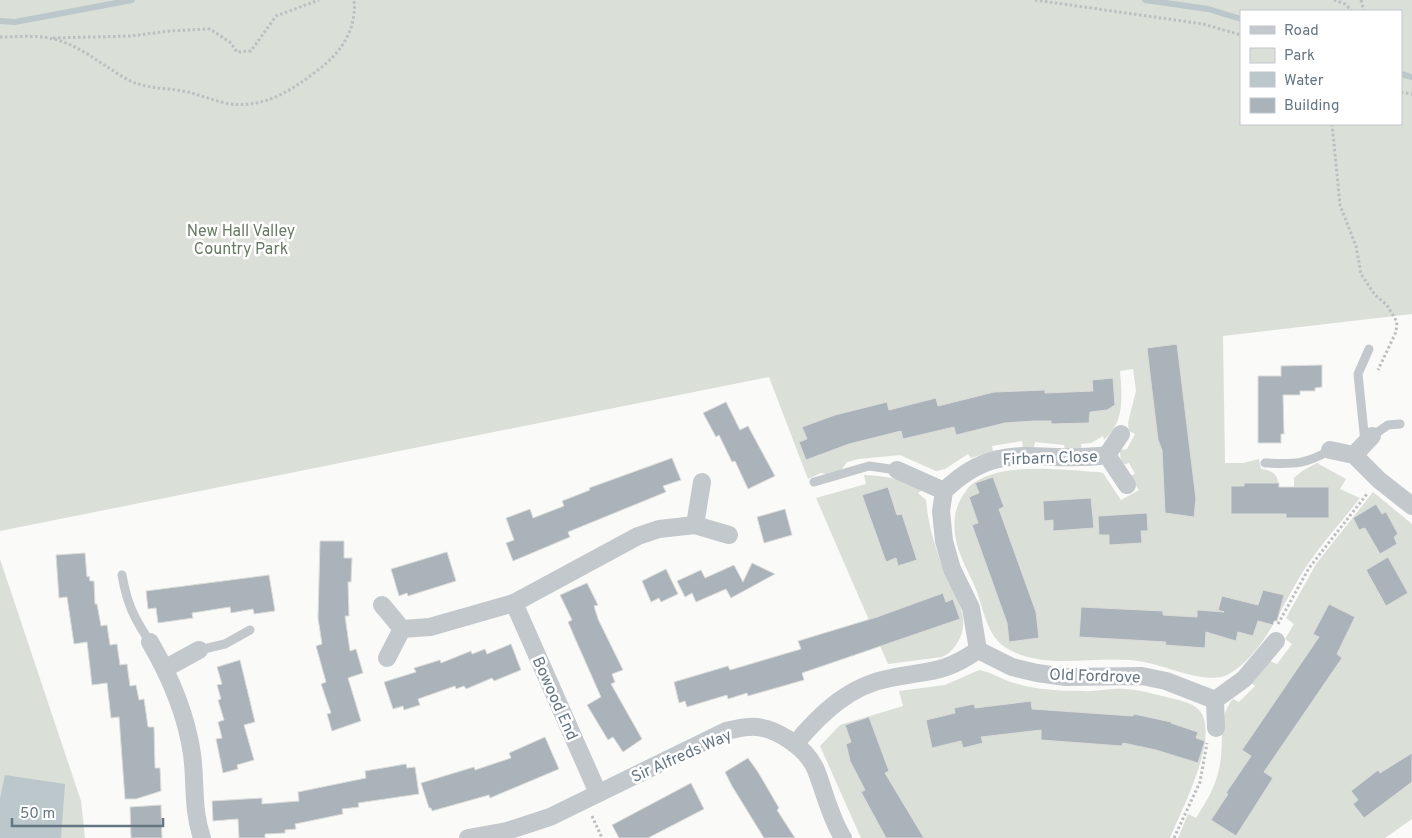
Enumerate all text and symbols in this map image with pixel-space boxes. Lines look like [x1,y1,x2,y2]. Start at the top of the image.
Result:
legend [1240,10,1402,125]
text: Road [1284,22,1319,41]
text: Park [1284,47,1315,66]
text: Water [1284,72,1324,91]
text: Building [1284,97,1339,116]
park label: New Hall Valley Country Park [187,222,295,260]
street label: Firbarn Close [1002,447,1098,471]
street label: Bowood End [527,654,582,744]
street label: Old Fordrove [1049,665,1141,689]
street label: Sir Alfreds Way [628,726,735,788]
scale bar [12,796,164,828]
text: 50 m [20,805,55,824]

